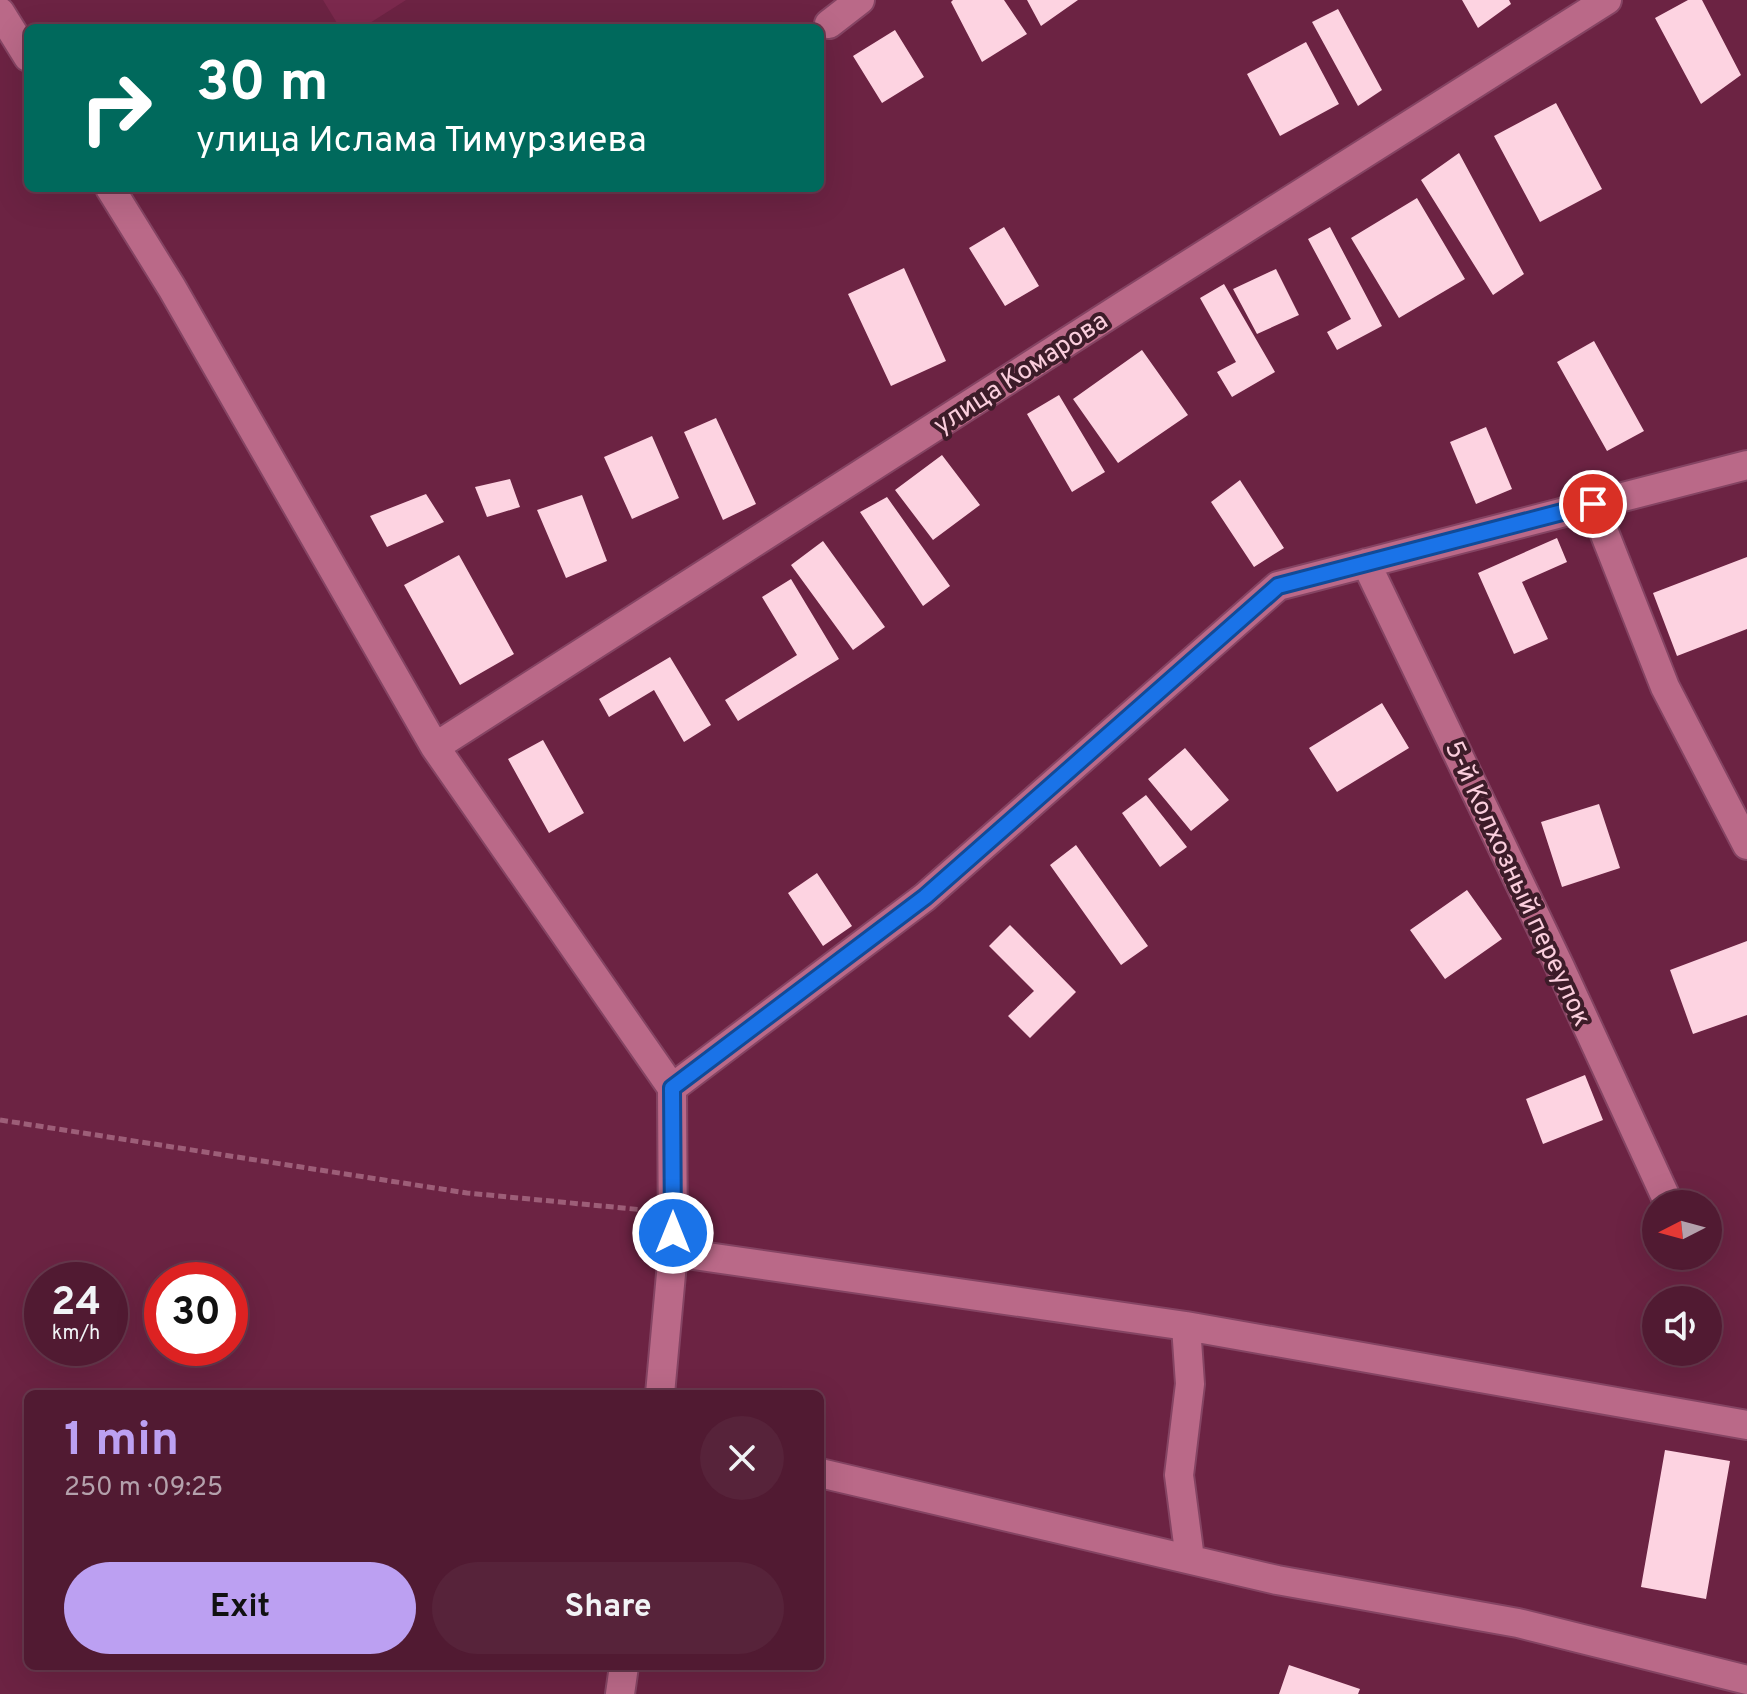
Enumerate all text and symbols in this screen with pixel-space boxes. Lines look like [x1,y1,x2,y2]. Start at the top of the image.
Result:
text: 30 m [196,50,329,120]
icon: right [64,56,168,160]
text: улица Ислама Тимурзиева [196,119,647,165]
street label: улица Комарова [928,305,1115,443]
pin [1559,470,1627,538]
icon: arrive [1571,482,1615,526]
street label: 5-й Колхозный переулок [1436,736,1597,1032]
north arrow [1642,1190,1722,1270]
map controls [1642,1190,1722,1366]
position arrow [631,1191,715,1275]
speed limit sign: 30 [144,1262,248,1366]
text: 24 [51,1279,101,1329]
button: sound [1642,1286,1722,1366]
text: km/h [52,1321,100,1347]
text: 1 min [64,1412,179,1472]
button: close [700,1416,784,1500]
text: 250 m · 09:25 [64,1472,223,1505]
button: Exit [64,1562,416,1654]
button: Share [432,1562,784,1654]

